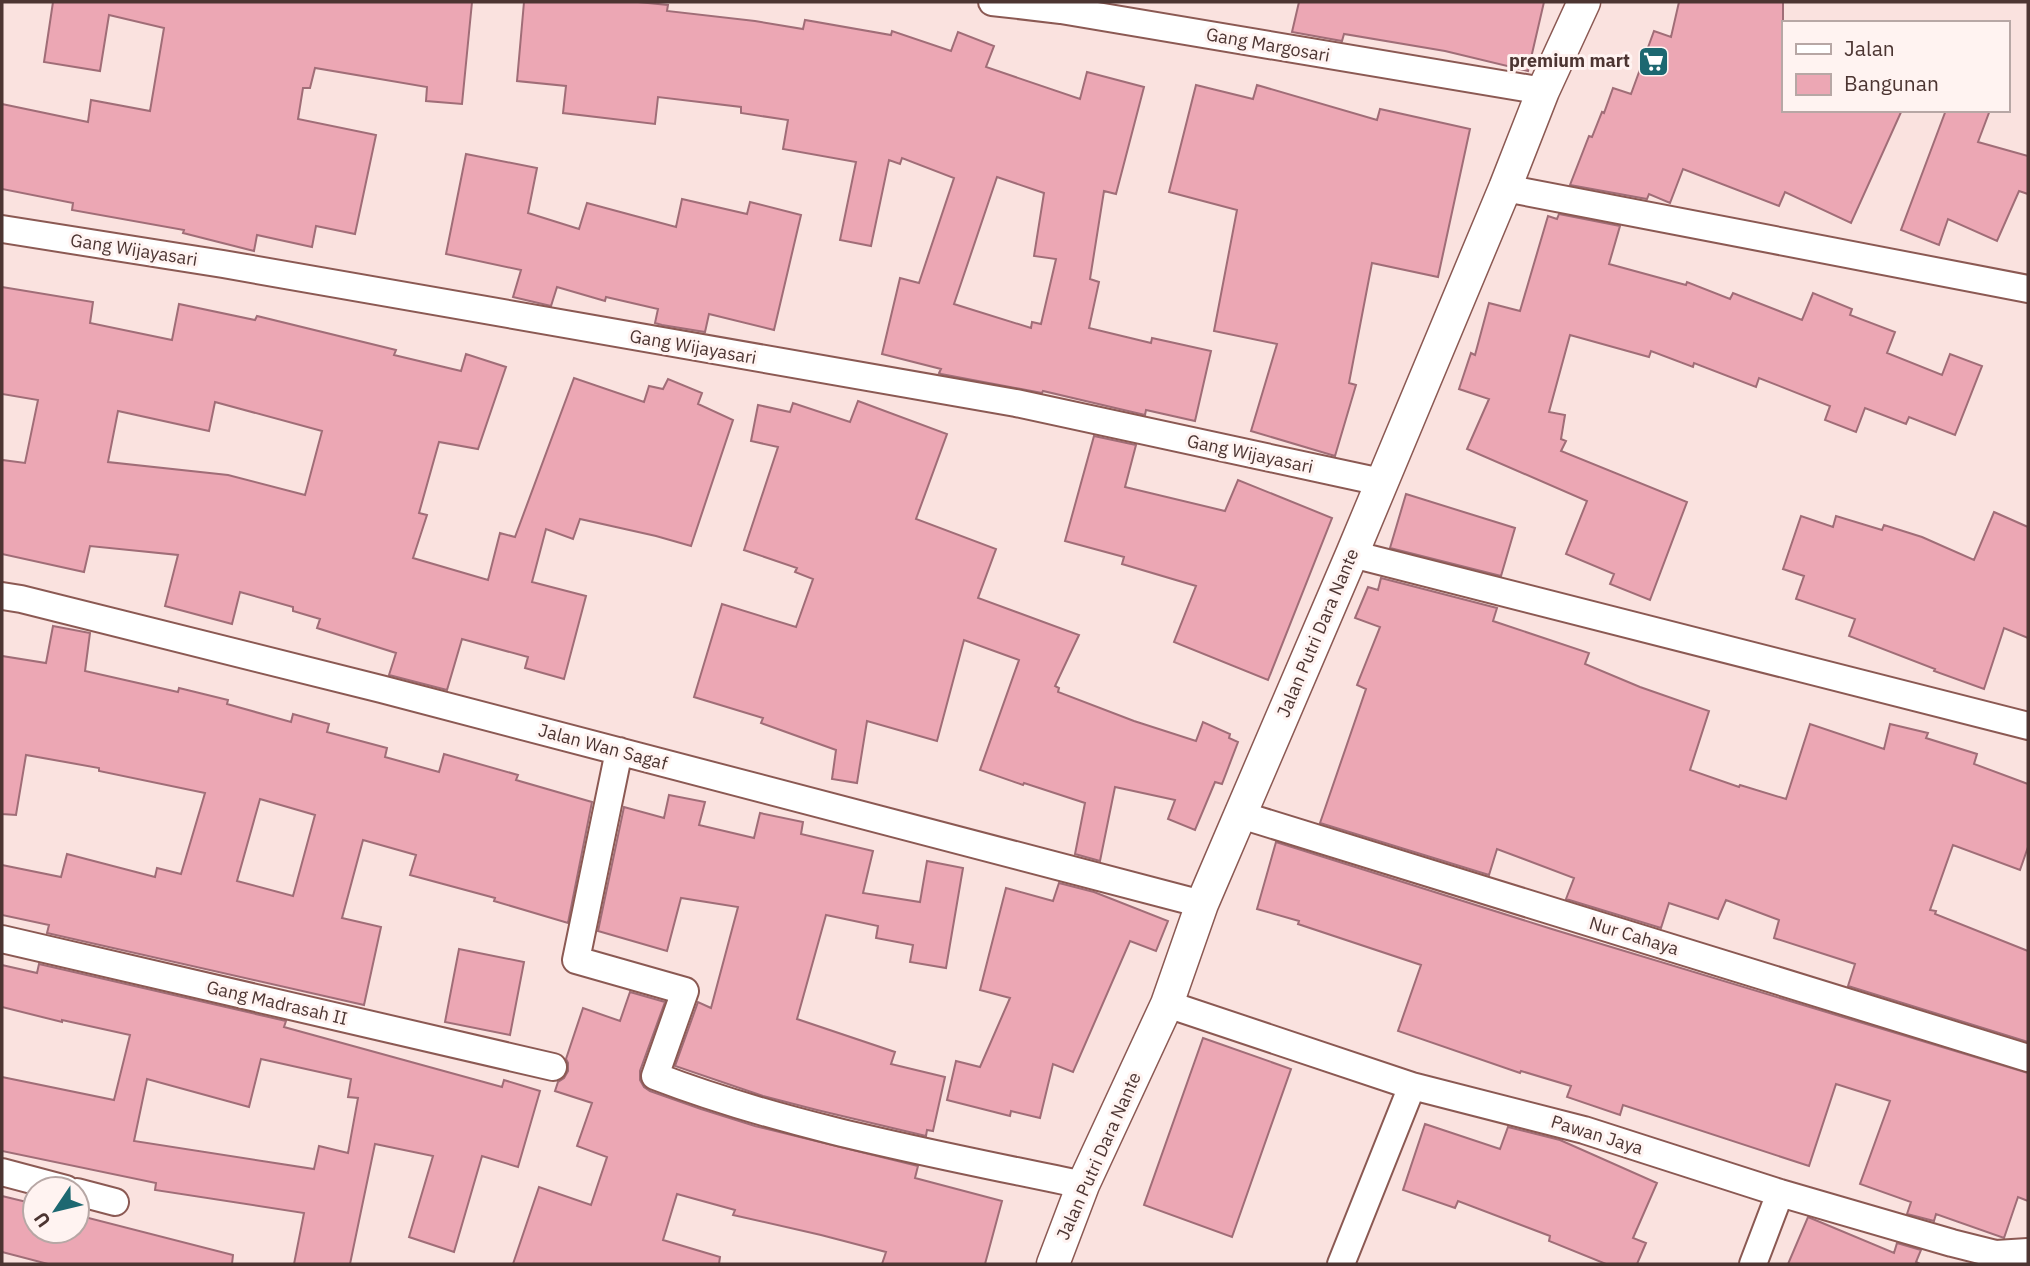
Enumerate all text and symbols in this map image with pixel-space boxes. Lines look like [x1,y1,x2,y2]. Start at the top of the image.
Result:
legend [1782,21,2009,112]
street label: Gang Margosari [1204,22,1332,67]
text: Jalan [1844,34,1895,62]
supermarket icon: premium mart [1636,44,1670,78]
place label: premium mart [1509,49,1630,72]
text: Bangunan [1844,69,1939,97]
street label: Gang Wijayasari [69,228,199,271]
street label: Gang Wijayasari [628,324,758,369]
street label: Gang Wijayasari [1185,429,1315,478]
street label: Jalan Putri Dara Nante [1272,545,1364,721]
street label: Jalan Wan Sagaf [536,718,670,775]
street label: Nur Cahaya [1586,911,1682,960]
street label: Gang Madrasah II [204,975,350,1030]
street label: Jalan Putri Dara Nante [1051,1068,1146,1243]
street label: Pawan Jaya [1548,1110,1646,1160]
north arrow [21,1175,91,1245]
text: U [28,1207,56,1232]

